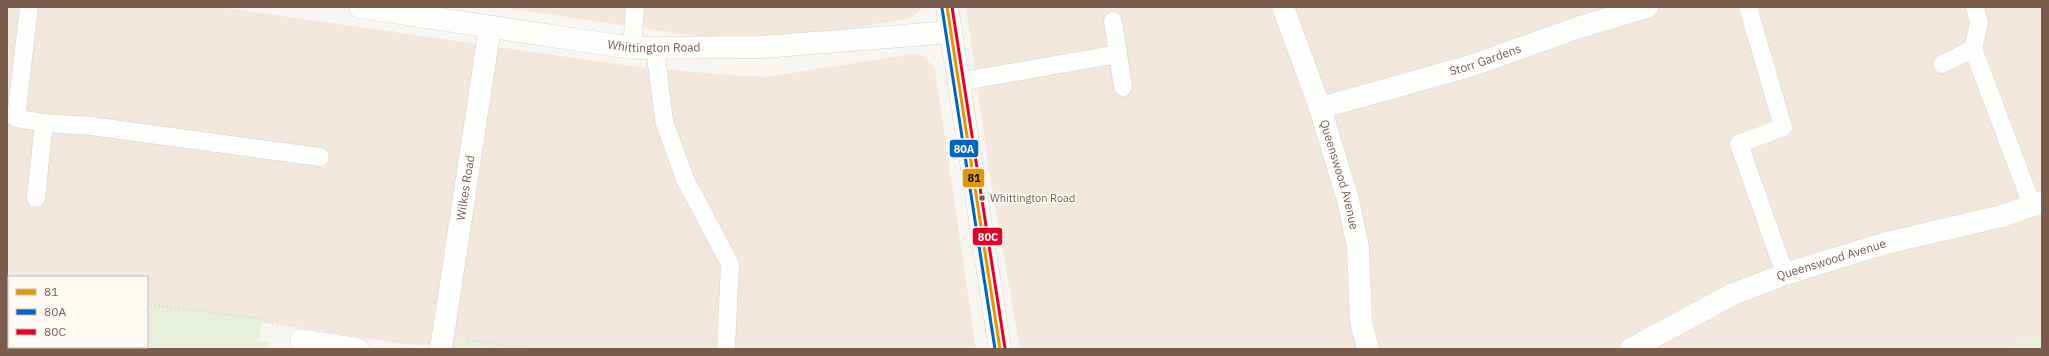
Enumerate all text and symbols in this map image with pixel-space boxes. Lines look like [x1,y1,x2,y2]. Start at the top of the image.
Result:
street label: Whittington Road [607,36,701,55]
street label: Storr Gardens [1447,40,1523,78]
street label: Queenswood Avenue [1317,118,1362,231]
line badge: 80A [949,139,979,158]
text: 80A [954,142,975,156]
street label: Wilkes Road [453,154,477,222]
line badge: 81 [962,168,985,188]
text: 81 [967,171,981,185]
place label: Whittington Road [990,191,1075,205]
marker: Whittington Road [977,193,987,203]
line badge: 80C [972,227,1003,246]
text: 80C [978,230,998,244]
street label: Queenswood Avenue [1774,235,1888,284]
legend [8,276,148,348]
text: 81 [44,284,58,299]
text: 80A [44,304,66,319]
text: 80C [44,324,66,339]

